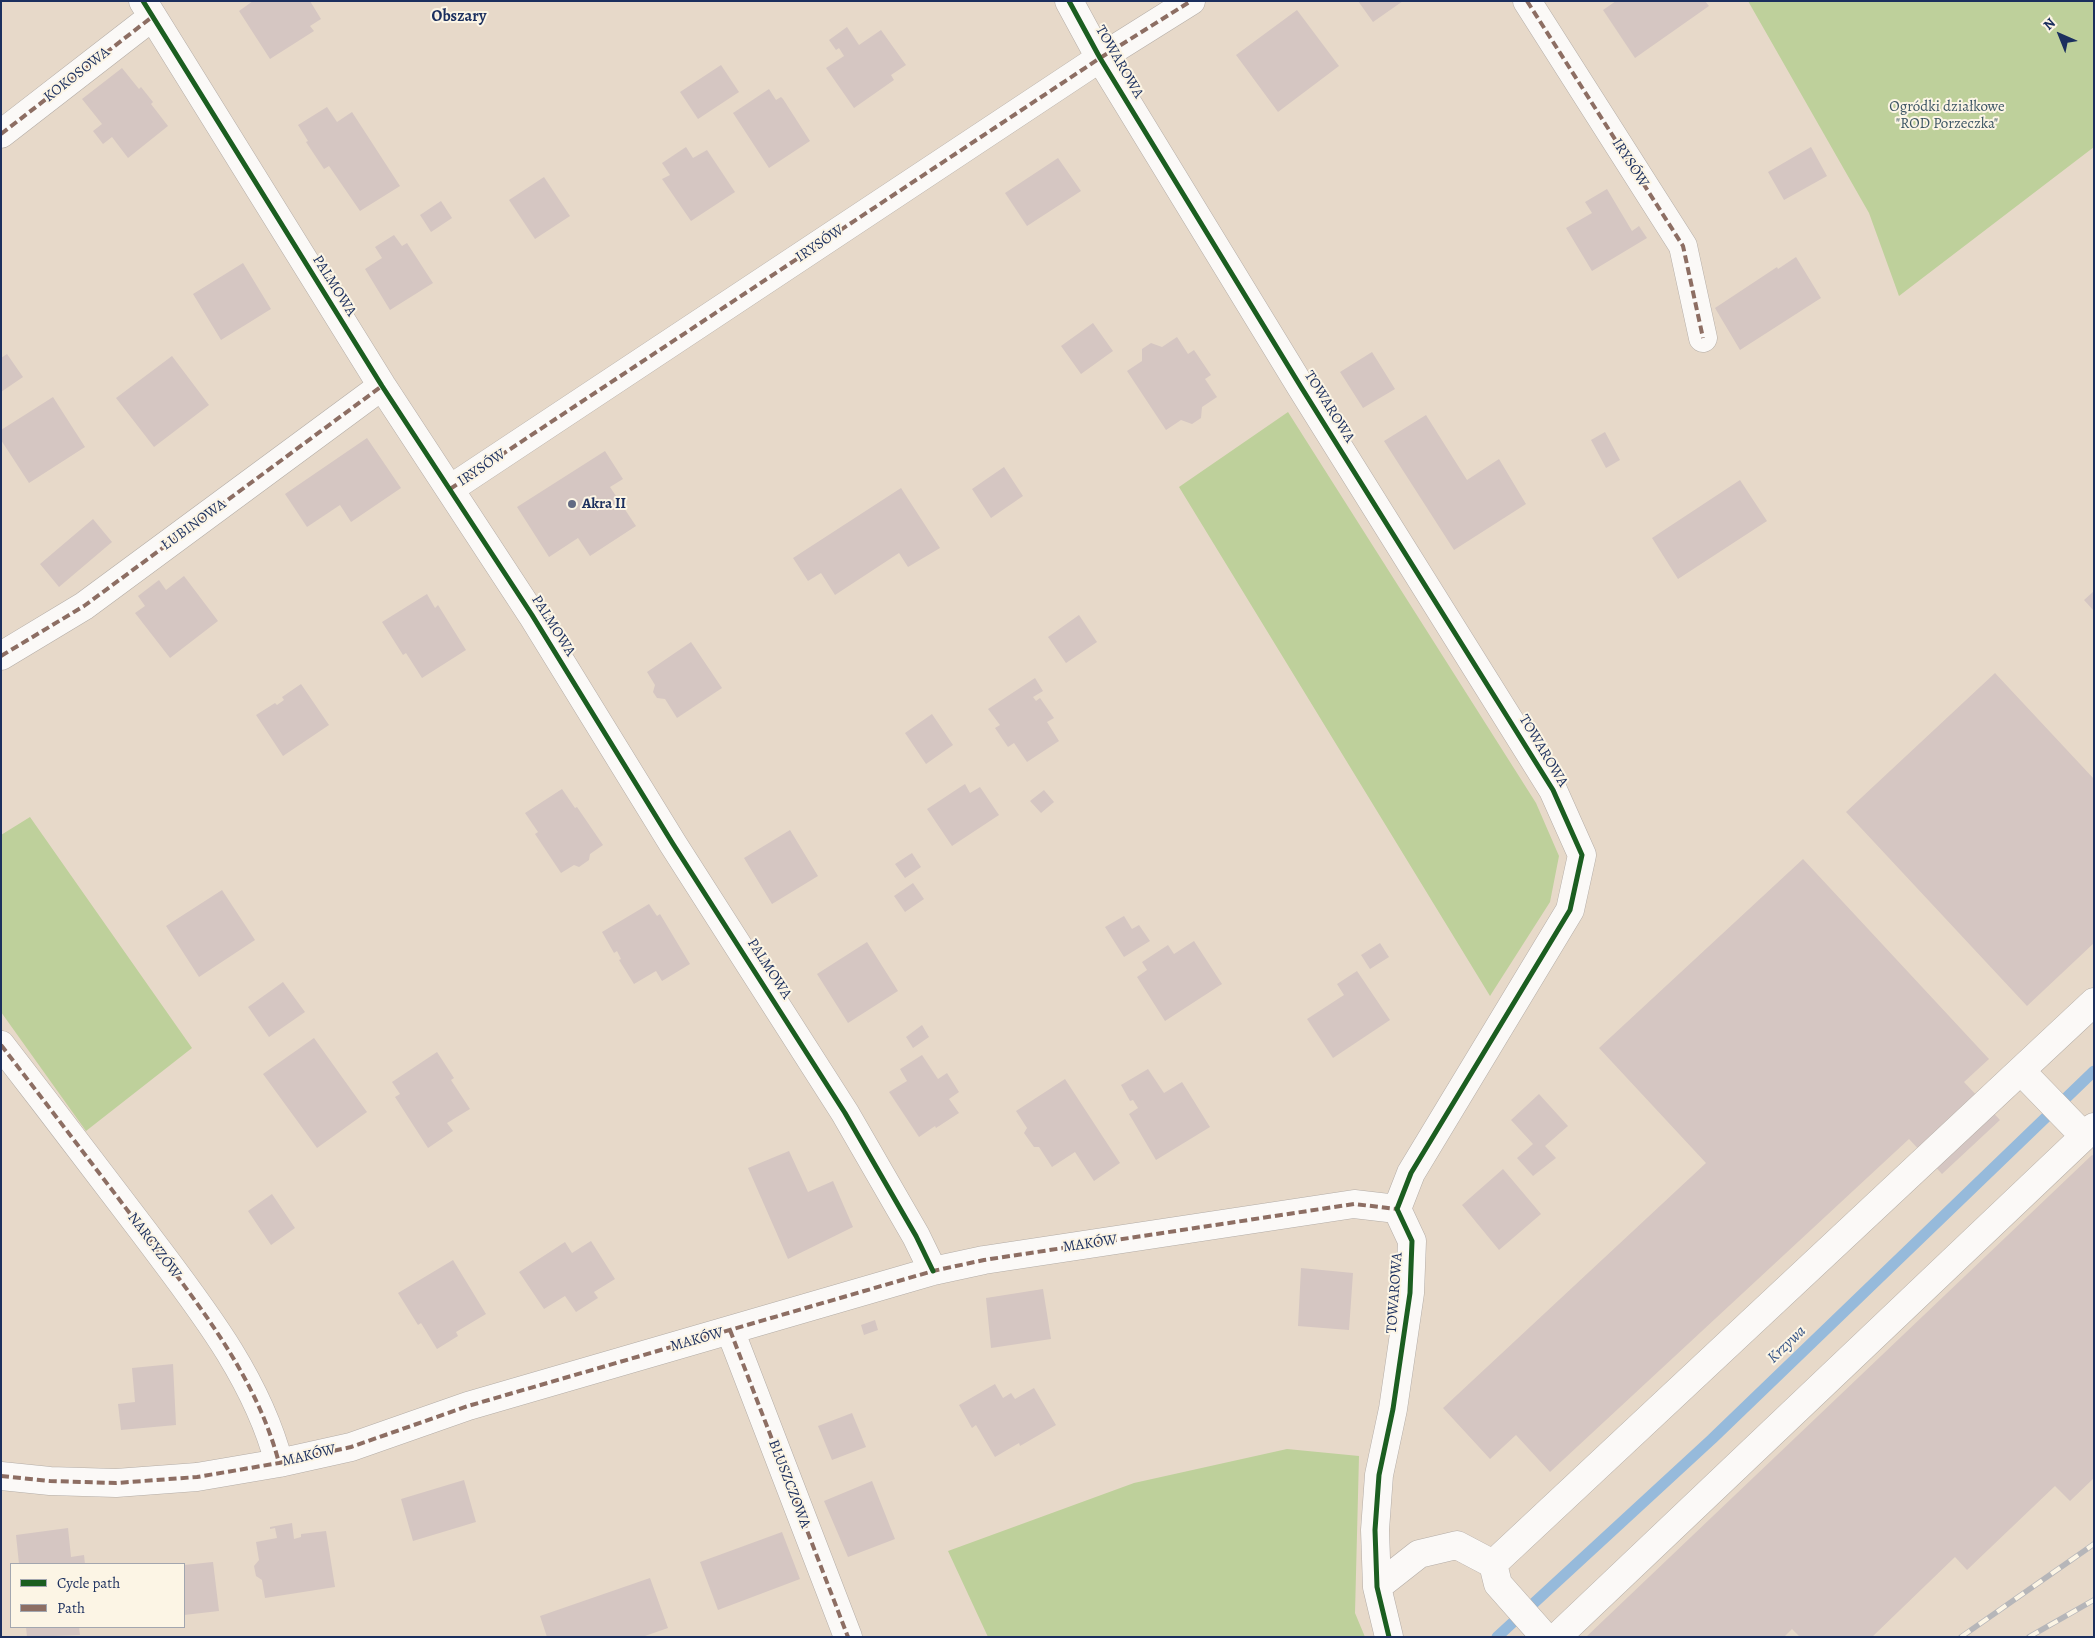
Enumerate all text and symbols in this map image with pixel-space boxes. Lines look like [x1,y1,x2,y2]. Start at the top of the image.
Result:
district label: Obszary [432,7,486,27]
north arrow [2035,10,2085,60]
text: N [2039,13,2059,34]
street label: TOWAROWA [1091,22,1147,102]
street label: KOKOSOWA [40,44,114,106]
park label: Ogródki działkowe "ROD Porzeczka" [1889,98,2005,133]
street label: IRYSÓW [1608,135,1652,191]
street label: IRYSÓW [792,221,848,267]
street label: PALMOWA [308,252,360,320]
street label: TOWAROWA [1300,368,1358,446]
street label: IRYSÓW [454,445,510,491]
street label: ŁUBINOWA [158,495,230,555]
place label: Akra II [582,495,626,513]
marker: Akra II [566,498,578,510]
street label: PALMOWA [527,592,579,660]
street label: TOWAROWA [1514,712,1572,790]
street label: PALMOWA [743,935,795,1003]
street label: NARCYZÓW [123,1209,185,1283]
street label: MAKÓW [1062,1231,1118,1257]
street label: TOWAROWA [1383,1252,1407,1334]
water label: Krzywa [1764,1322,1810,1368]
street label: MAKÓW [668,1324,726,1356]
street label: BLUSZCZOWA [764,1437,814,1531]
street label: MAKÓW [280,1441,338,1471]
legend [10,1563,185,1628]
text: Cycle path [57,1573,120,1593]
text: Path [57,1598,85,1618]

